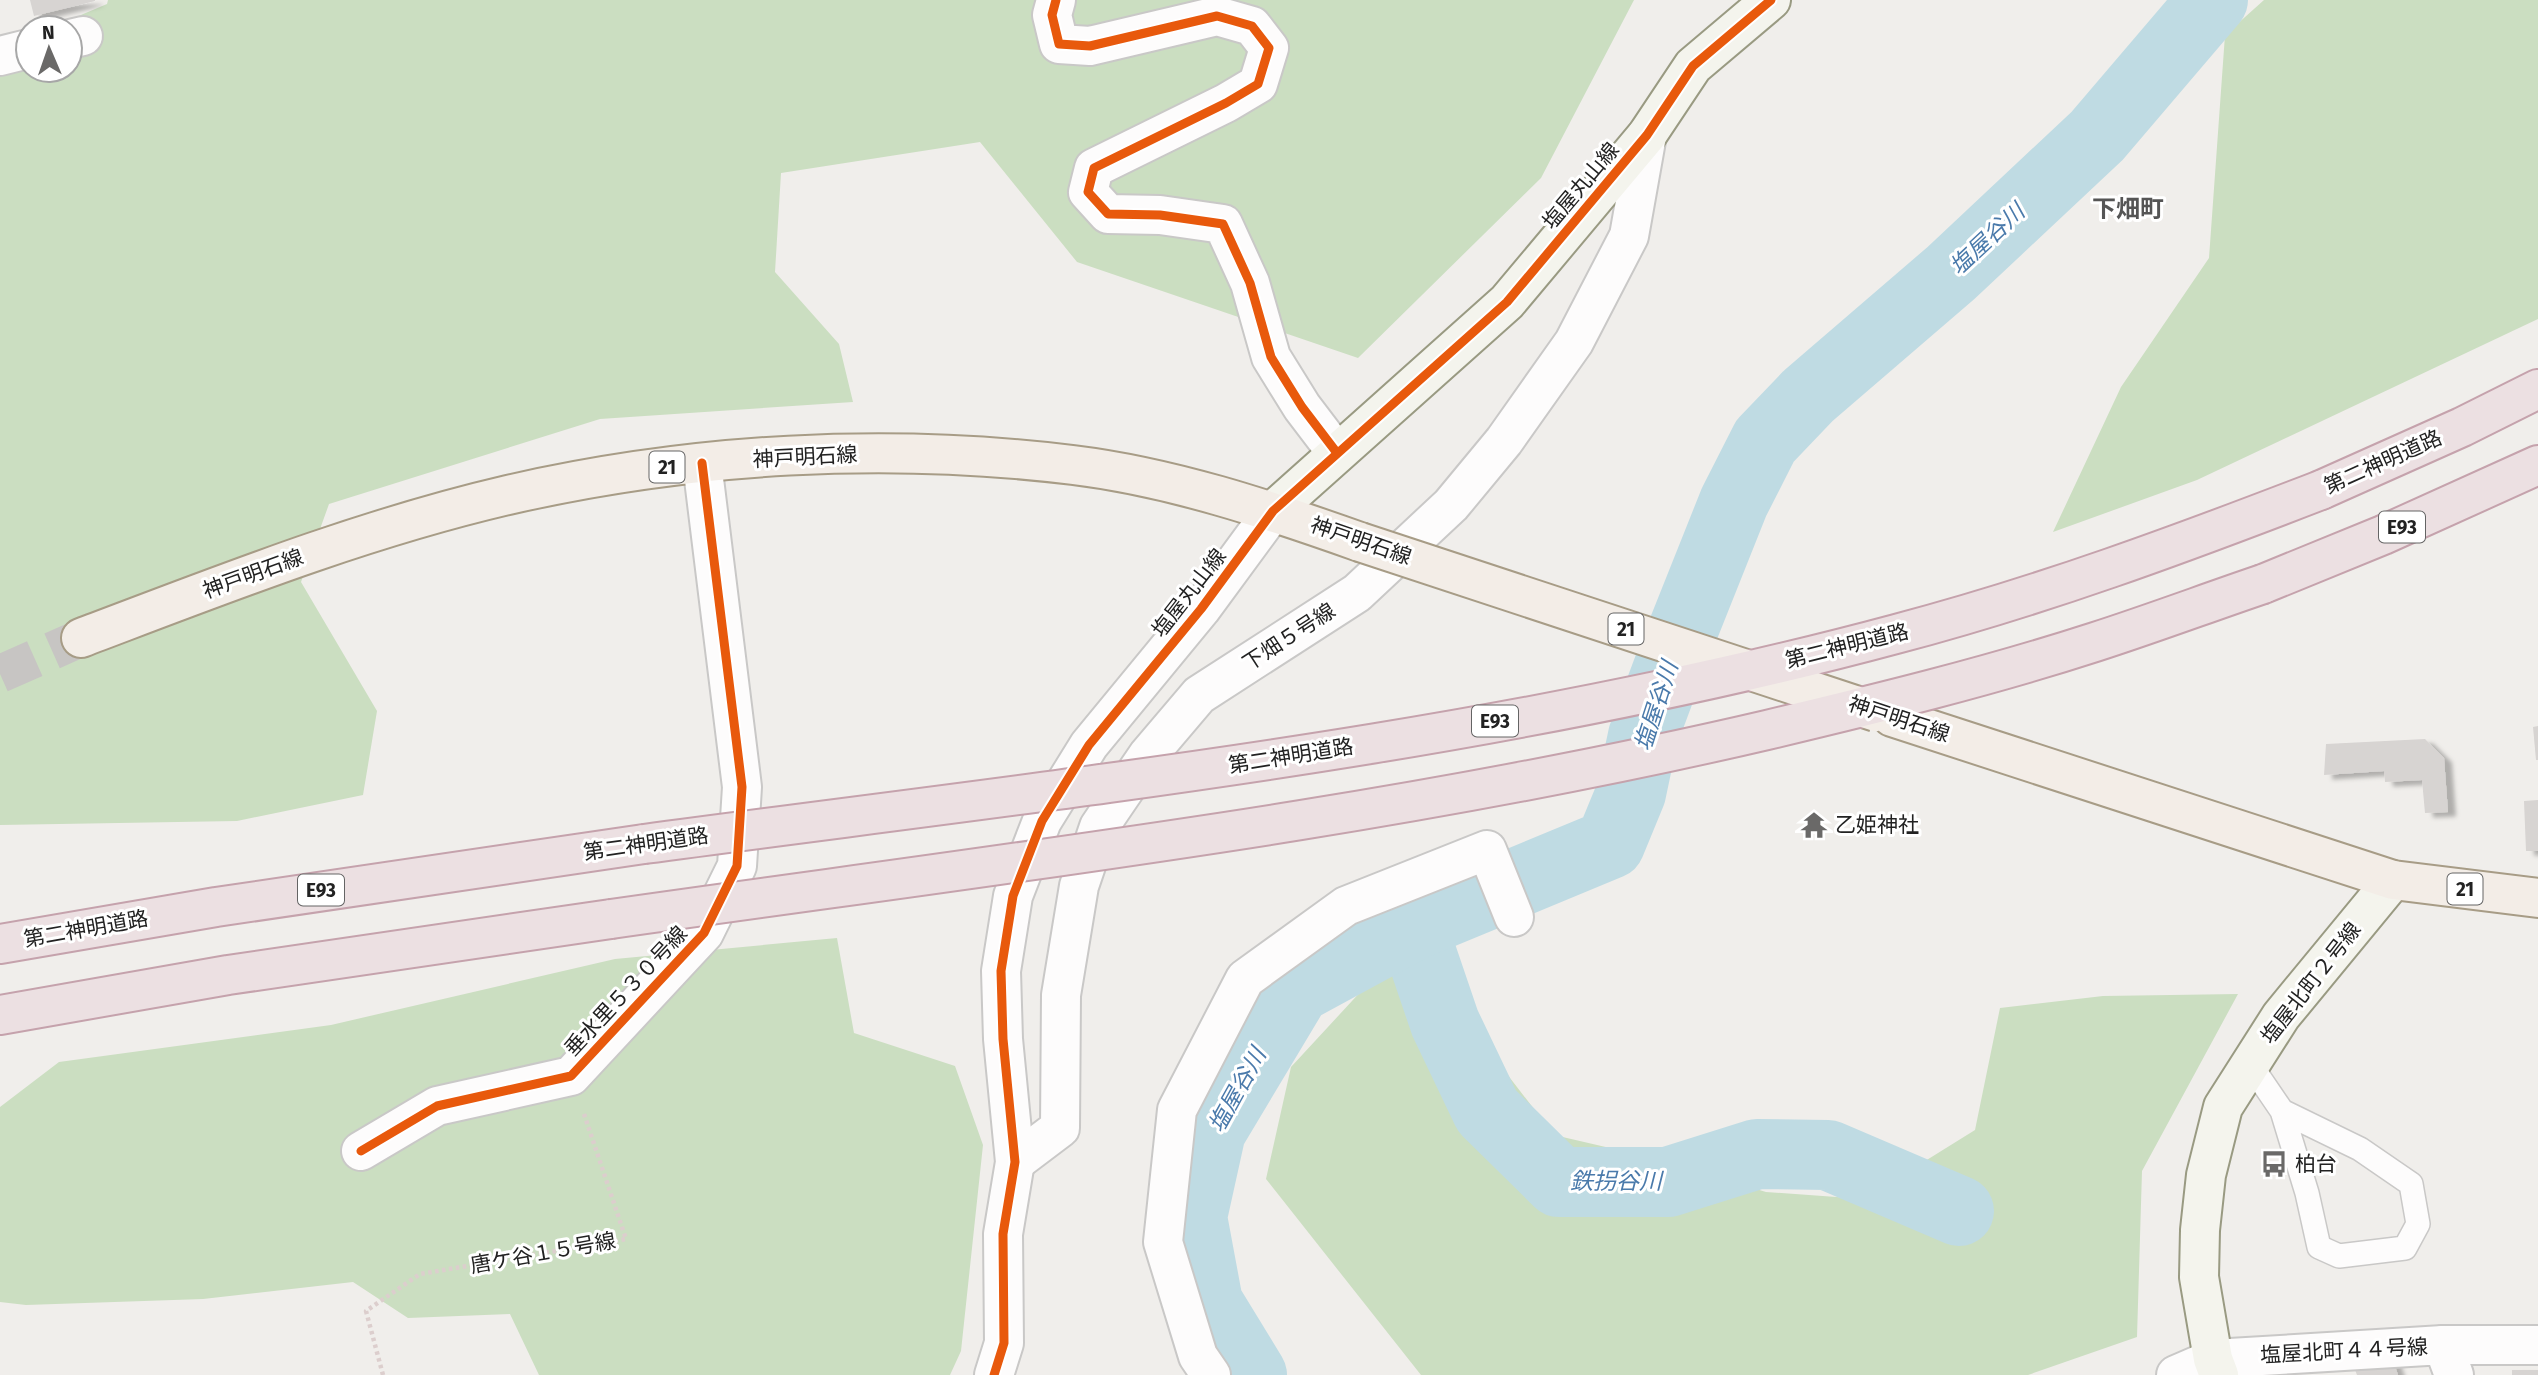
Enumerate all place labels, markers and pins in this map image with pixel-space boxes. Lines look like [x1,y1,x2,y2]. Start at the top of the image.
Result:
temple icon: 乙姫神社 [1799,810,1829,840]
place label: 乙姫神社 [1835,812,1919,838]
bus stop icon: 柏台 [2259,1149,2289,1179]
place label: 柏台 [2295,1151,2337,1177]

